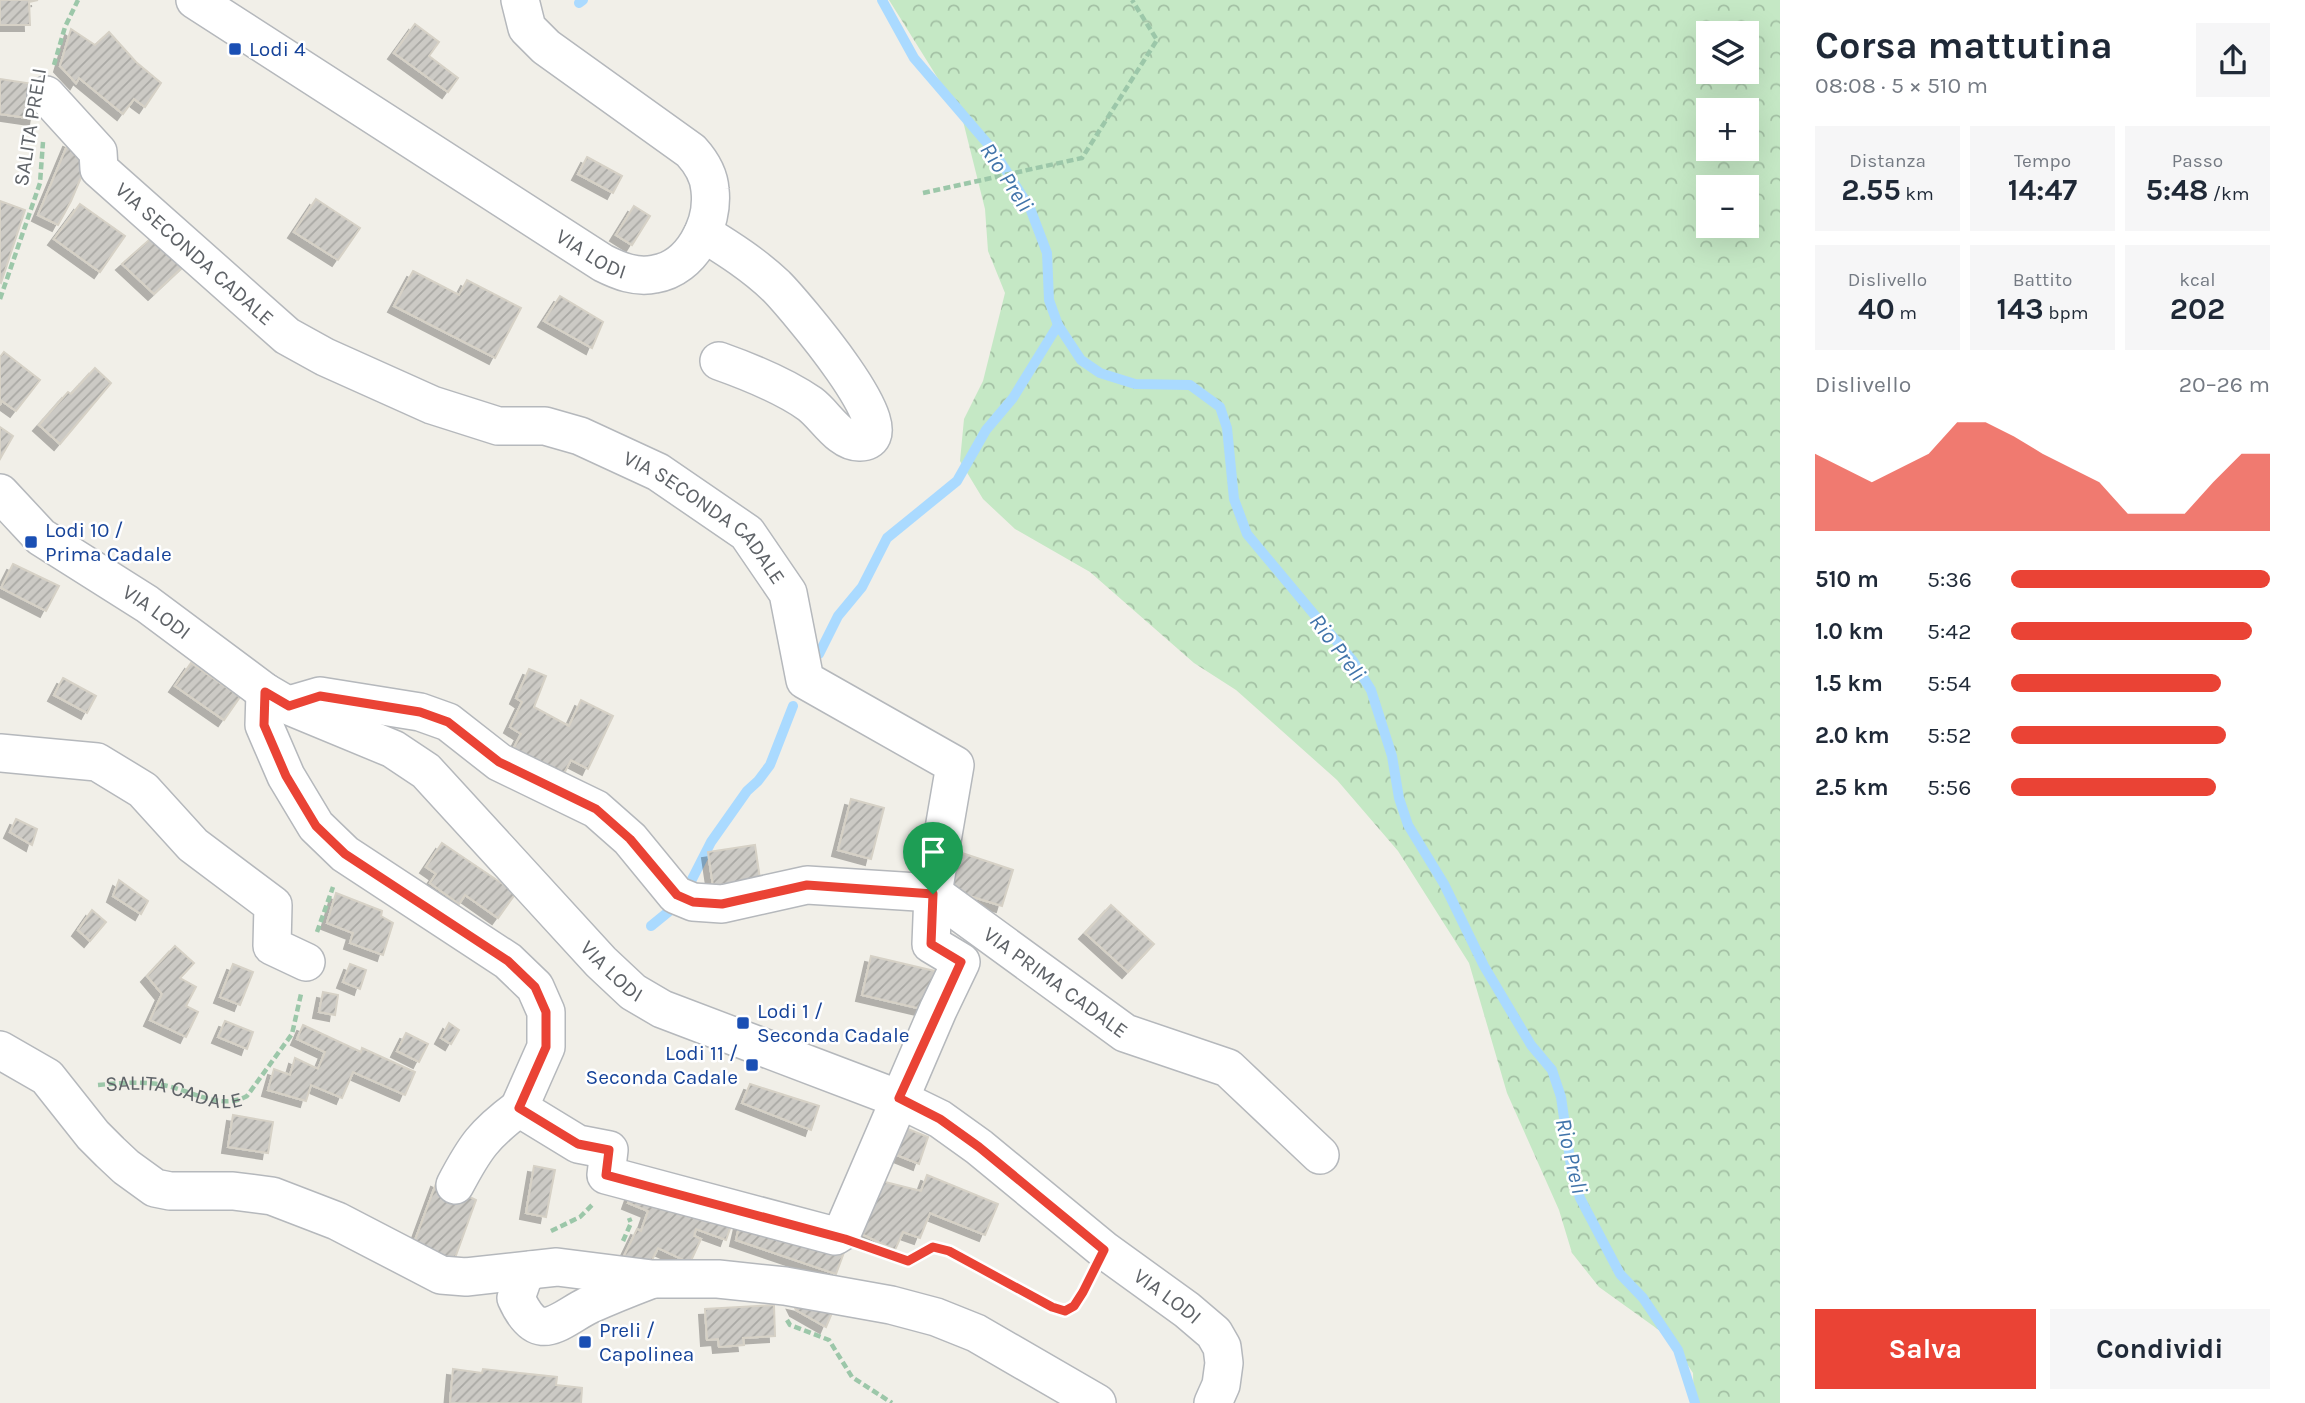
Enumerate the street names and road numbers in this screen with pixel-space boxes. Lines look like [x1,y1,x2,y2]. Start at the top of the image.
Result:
street label: SALITA PRELI [9,66,51,188]
street label: VIA SECONDA CADALE [110,177,279,330]
street label: VIA LODI [552,224,629,284]
street label: VIA SECONDA CADALE [620,446,790,588]
street label: VIA LODI [118,580,195,644]
street label: VIA PRIMA CADALE [979,922,1132,1043]
street label: VIA LODI [575,936,647,1007]
street label: SALITA CADALE [104,1071,245,1113]
street label: VIA LODI [1129,1264,1206,1329]

